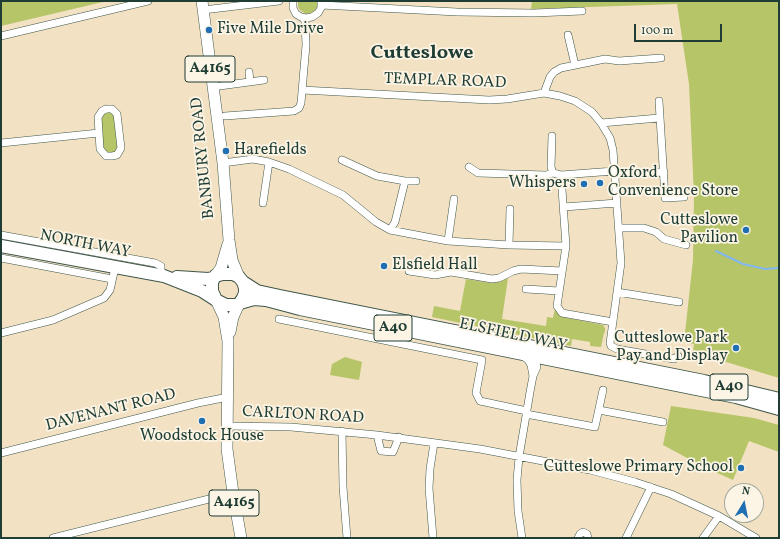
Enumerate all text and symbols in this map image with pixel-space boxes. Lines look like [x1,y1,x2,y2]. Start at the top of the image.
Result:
scale bar [636,16,724,42]
place label: Five Mile Drive [217,20,324,40]
text: 100 m [641,23,673,39]
marker: Five Mile Drive [204,25,214,35]
district label: Cutteslowe [371,42,473,66]
road number: A4165 [185,56,235,82]
street label: TEMPLAR ROAD [384,70,506,94]
street label: BANBURY ROAD [188,96,220,220]
place label: Harefields [234,141,307,161]
marker: Harefields [221,146,231,156]
place label: Oxford Convenience Store [608,164,738,202]
place label: Whispers [509,174,576,194]
marker: Oxford Convenience Store [595,178,605,188]
marker: Whispers [579,179,589,189]
place label: Cutteslowe Pavilion [660,211,738,249]
marker: Cutteslowe Pavilion [741,225,751,235]
street label: NORTH WAY [38,227,132,263]
place label: Elsfield Hall [392,256,477,276]
marker: Elsfield Hall [379,261,389,271]
road number: A40 [374,315,412,341]
street label: ELSFIELD WAY [457,315,569,357]
place label: Cutteslowe Park Pay and Display [614,329,728,367]
marker: Cutteslowe Park Pay and Display [731,343,741,353]
road number: A40 [710,374,748,400]
street label: DAVENANT ROAD [44,386,178,436]
street label: CARLTON ROAD [242,403,364,429]
marker: Woodstock House [197,416,207,426]
place label: Woodstock House [140,427,264,447]
place label: Cutteslowe Primary School [544,458,733,478]
marker: Cutteslowe Primary School [736,463,746,473]
north arrow [724,483,764,523]
text: N [741,484,751,500]
road number: A4165 [209,490,259,516]

